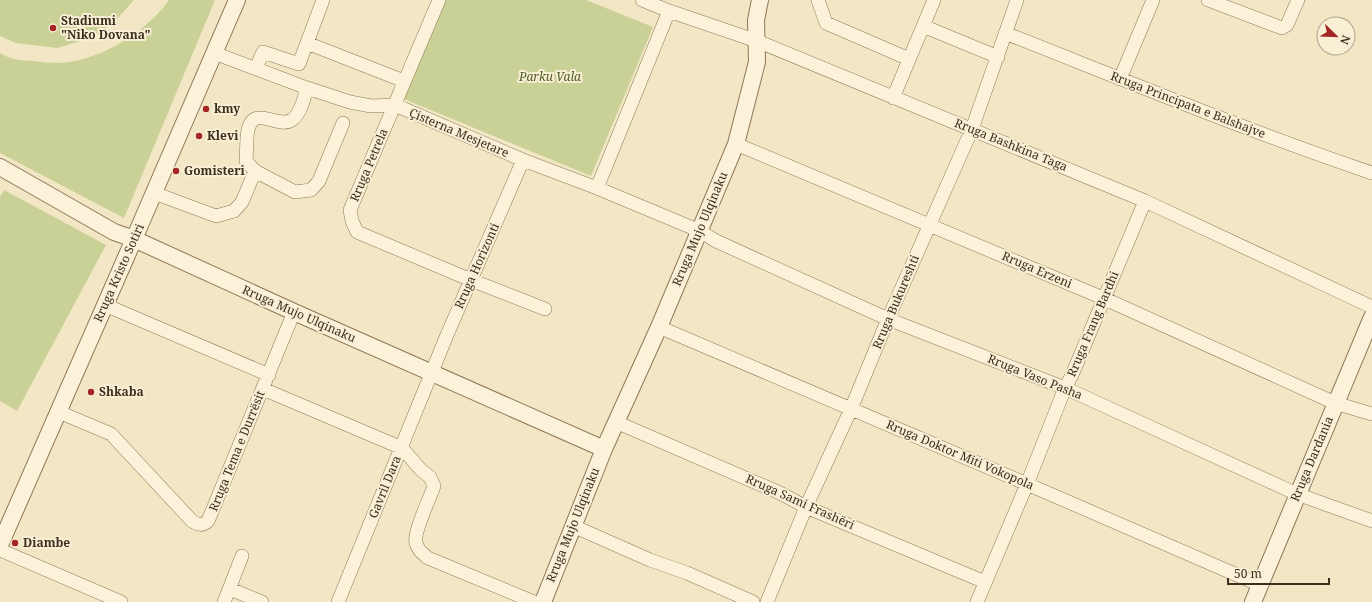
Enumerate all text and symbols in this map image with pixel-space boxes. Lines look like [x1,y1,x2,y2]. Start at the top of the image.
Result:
place label: Stadiumi "Niko Dovana" [61,12,151,43]
north arrow [1316,16,1356,56]
marker: Stadiumi "Niko Dovana" [48,23,58,33]
text: N [1337,33,1354,47]
street label: Rruga Principata e Balshajve [1108,67,1268,142]
park label: Parku Vala [518,68,581,85]
place label: kmy [214,100,240,117]
marker: kmy [201,104,211,114]
street label: Çisterna Mesjetare [407,104,512,161]
street label: Rruga Bashkina Taga [952,114,1070,175]
street label: Rruga Petrela [345,125,392,204]
place label: Klevi [207,127,239,144]
marker: Klevi [194,131,204,141]
place label: Gomisteri [184,162,245,179]
marker: Gomisteri [171,166,181,176]
street label: Rruga Mujo Ulqinaku [668,169,731,289]
street label: Rruga Horizonti [450,220,503,311]
street label: Rruga Kristo Sotiri [89,221,148,325]
street label: Rruga Erzeni [999,247,1075,292]
street label: Rruga Bukureshti [868,252,923,352]
street label: Rruga Frang Bardhi [1063,268,1123,379]
street label: Rruga Mujo Ulqinaku [240,281,359,346]
street label: Rruga Vaso Pasha [985,350,1085,403]
place label: Shkaba [99,383,144,400]
marker: Shkaba [86,387,96,397]
street label: Rruga Tema e Durrësit [205,388,269,514]
street label: Rruga Dardania [1286,413,1337,504]
street label: Rruga Doktor Miti Vokopola [884,416,1037,494]
street label: Gavril Dara [364,453,405,521]
street label: Rruga Mujo Ulqinaku [542,464,604,585]
street label: Rruga Sami Frashëri [743,470,857,533]
place label: Diambe [23,534,70,551]
marker: Diambe [10,538,20,548]
scale bar [1228,560,1329,586]
text: 50 m [1234,565,1262,582]

